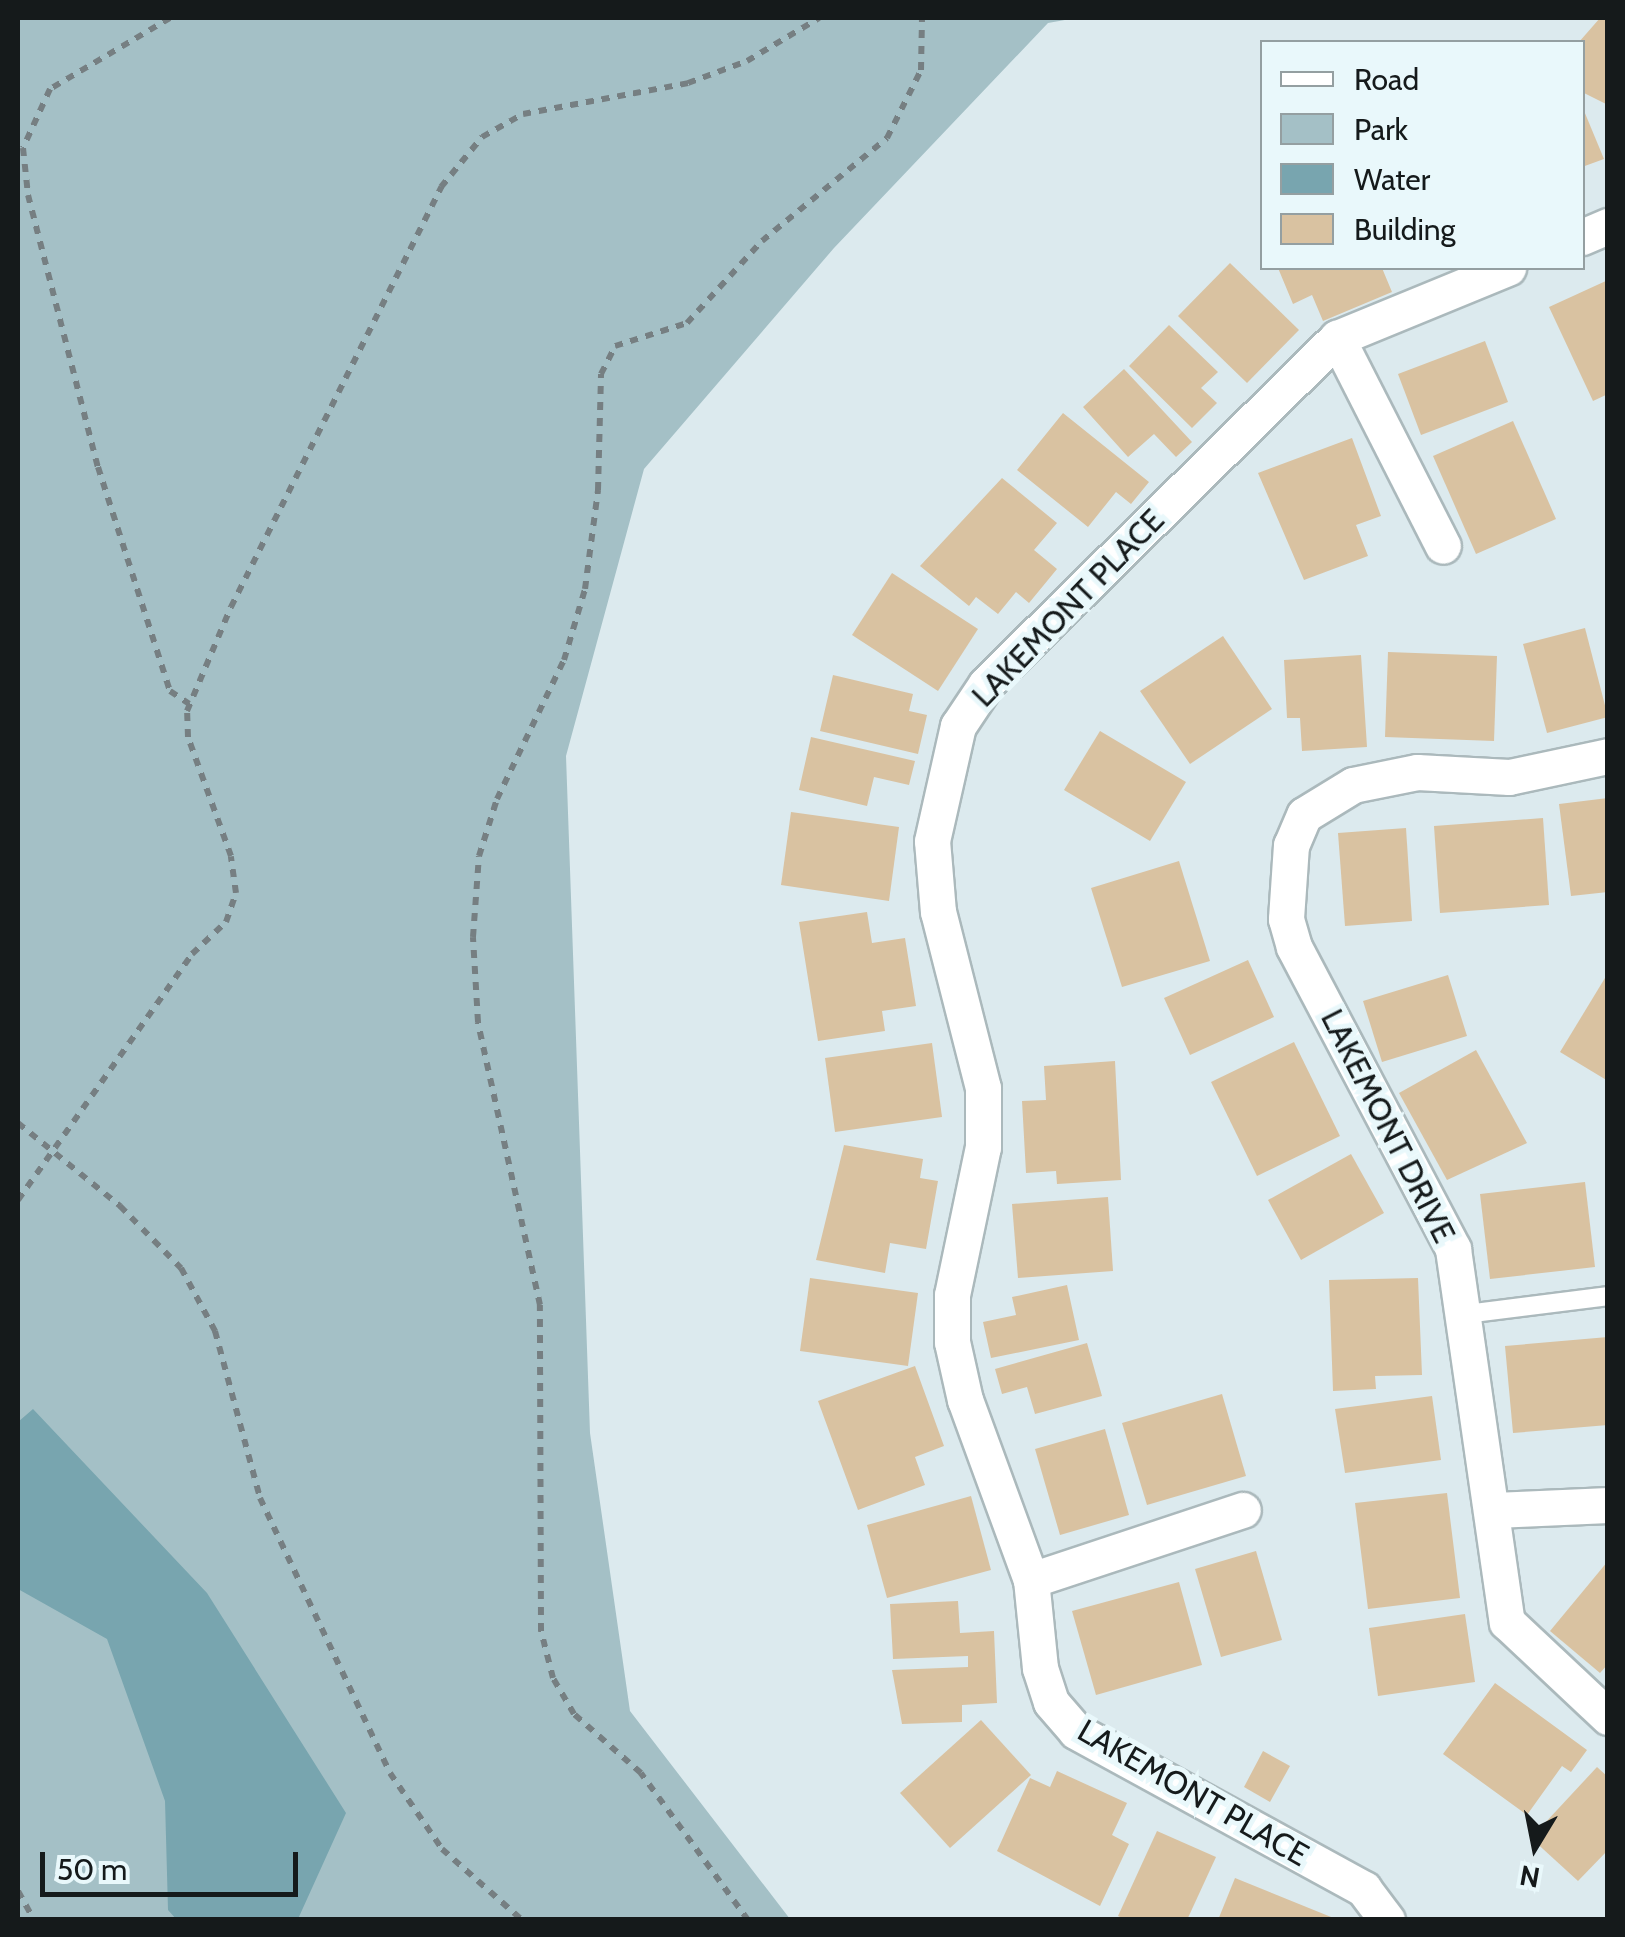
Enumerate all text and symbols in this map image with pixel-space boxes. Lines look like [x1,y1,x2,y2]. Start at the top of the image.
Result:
legend [1260,40,1585,270]
text: Road [1354,61,1419,98]
text: Park [1354,111,1408,148]
text: Water [1354,161,1430,198]
text: Building [1354,211,1456,248]
street label: LAKEMONT PLACE [964,501,1172,715]
street label: LAKEMONT DRIVE [1313,1003,1463,1249]
street label: LAKEMONT PLACE [1071,1711,1315,1875]
north arrow [1485,1797,1585,1897]
scale bar [45,1832,302,1894]
text: 50 m [57,1851,127,1888]
text: N [1517,1858,1542,1895]

